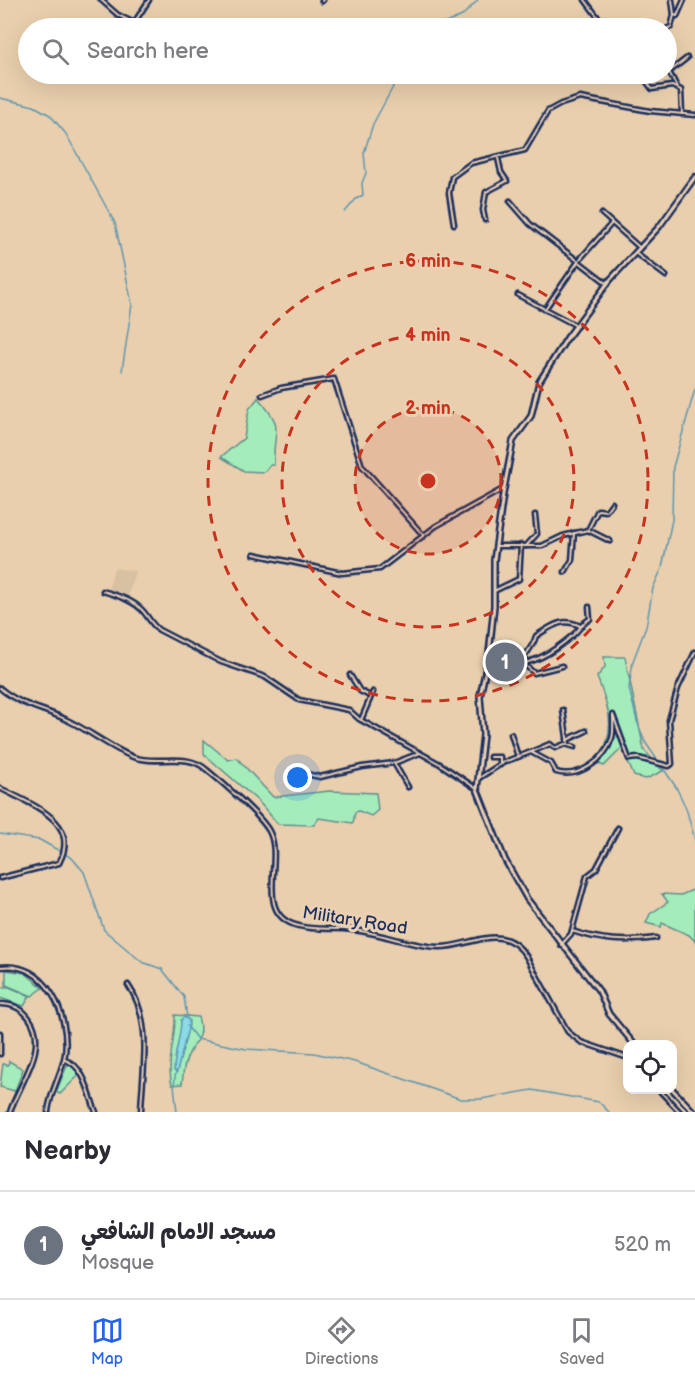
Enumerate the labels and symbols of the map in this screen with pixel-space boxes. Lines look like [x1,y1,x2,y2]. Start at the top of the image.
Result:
text: 6 min [405,251,451,272]
text: 4 min [405,325,451,346]
text: 2 min [405,398,451,419]
centre of rings [418,471,438,491]
pin: 1 [486,640,524,684]
your location [283,763,312,792]
street label: Military Road [301,902,409,939]

